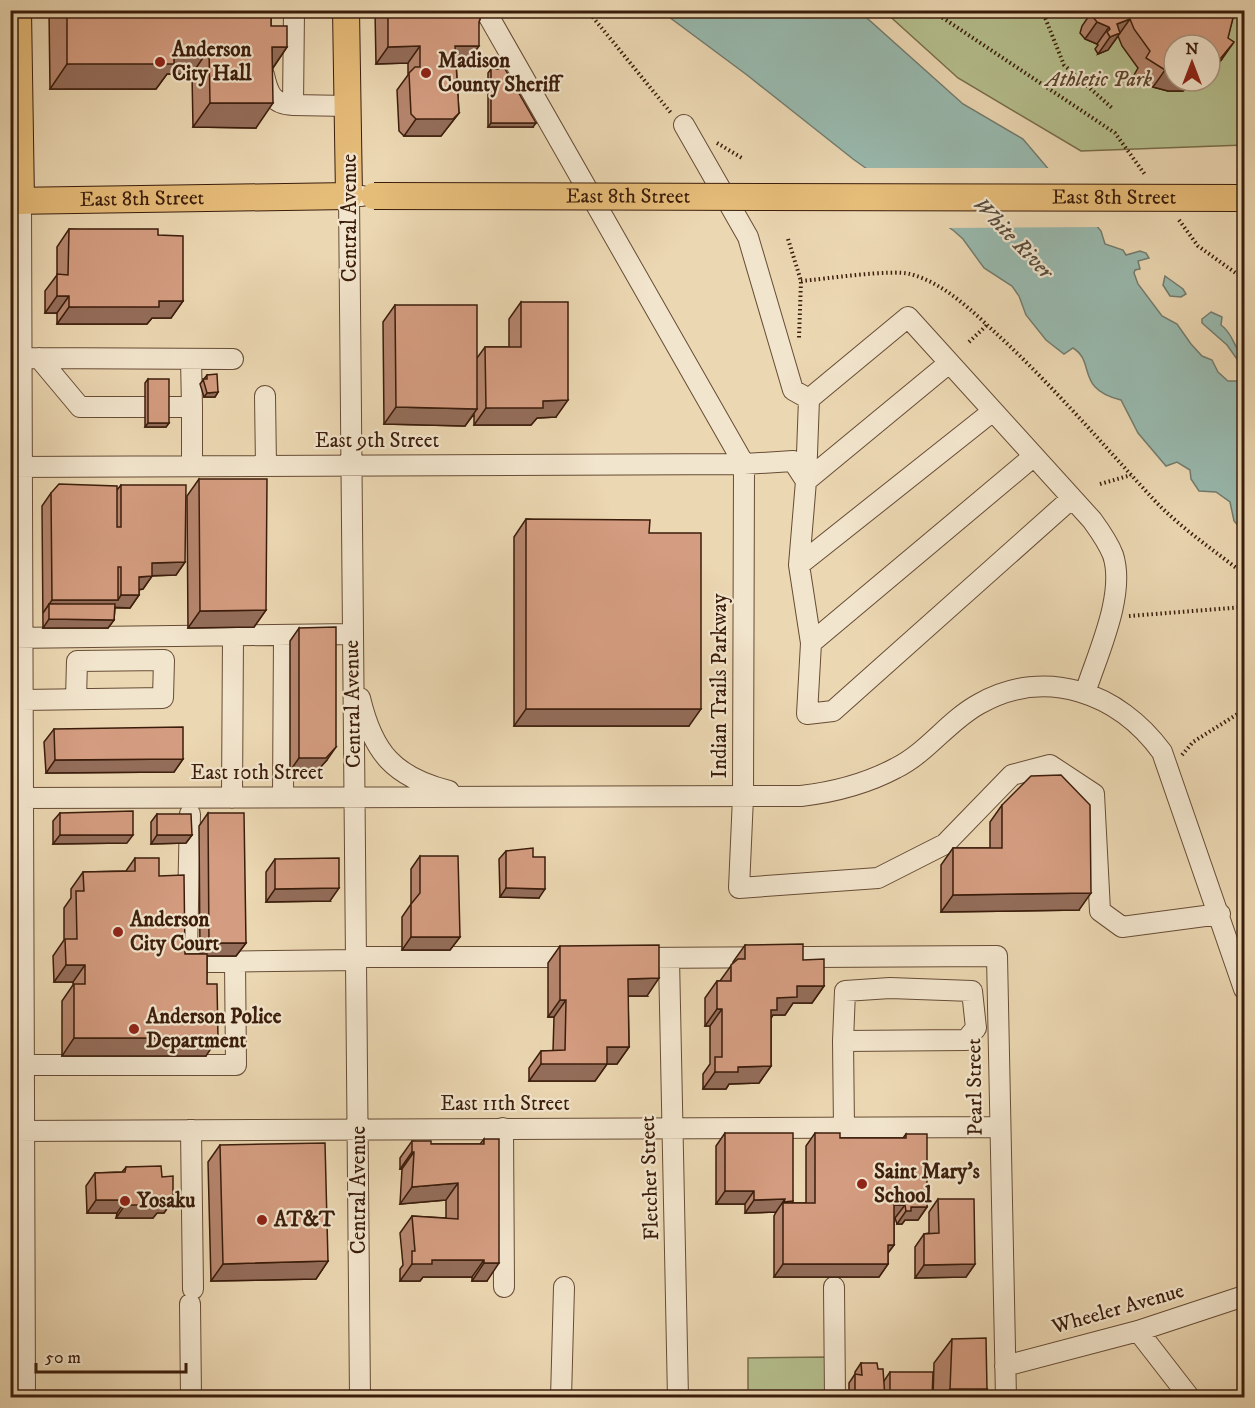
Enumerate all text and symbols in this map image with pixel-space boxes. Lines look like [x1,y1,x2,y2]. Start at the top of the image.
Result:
north arrow [1162,33,1222,93]
place label: Anderson City Hall [171,37,252,87]
text: N [1185,39,1199,59]
place label: Madison County Sheriff [438,48,564,98]
marker: Anderson City Hall [153,55,167,69]
marker: Madison County Sheriff [419,66,433,80]
park label: Athletic Park [1044,67,1152,93]
street label: Central Avenue [337,154,363,282]
street label: East 8th Street [566,183,691,210]
street label: East 8th Street [80,185,205,213]
street label: East 8th Street [1052,185,1177,211]
water label: White River [967,191,1060,286]
street label: East 9th Street [315,428,439,454]
street label: Indian Trails Parkway [707,592,733,778]
street label: Central Avenue [339,639,367,768]
street label: East 10th Street [191,760,324,786]
place label: Anderson City Court [129,907,220,957]
marker: Anderson City Court [111,925,125,939]
place label: Anderson Police Department [145,1004,282,1054]
marker: Anderson Police Department [127,1022,141,1036]
street label: Pearl Street [961,1038,989,1136]
street label: East 11th Street [440,1091,570,1117]
street label: Fletcher Street [635,1115,665,1241]
street label: Central Avenue [346,1126,372,1254]
place label: Saint Mary's School [874,1159,980,1209]
marker: Saint Mary's School [855,1177,869,1191]
place label: Yosaku [136,1188,196,1214]
marker: Yosaku [118,1194,132,1208]
place label: AT&T [273,1207,336,1233]
marker: AT&T [255,1213,269,1227]
street label: Wheeler Avenue [1048,1278,1187,1341]
scale bar [36,1336,186,1374]
text: 50 m [45,1347,81,1369]

